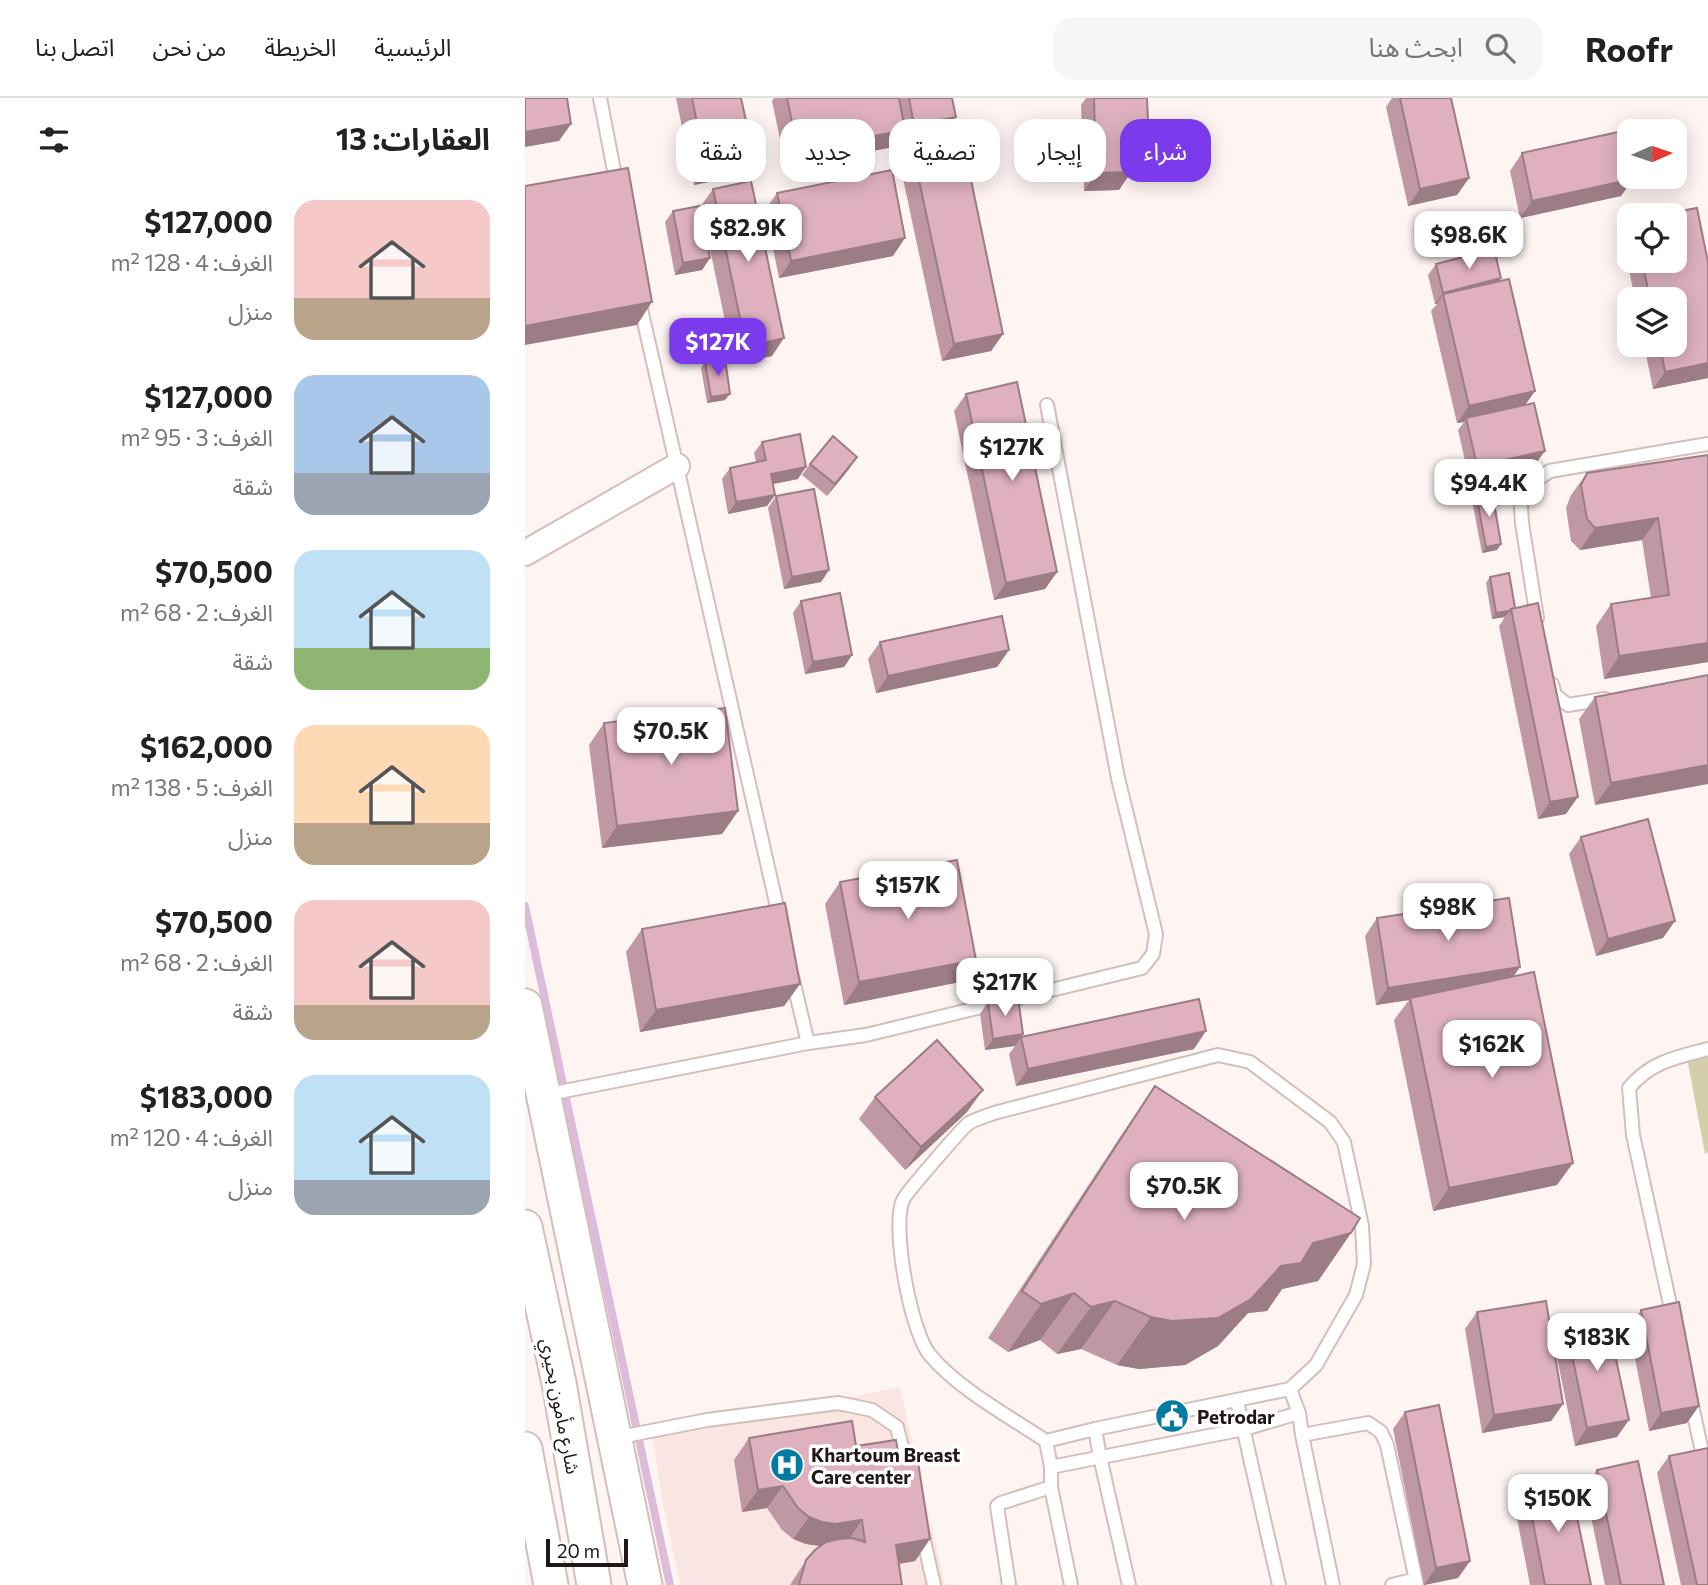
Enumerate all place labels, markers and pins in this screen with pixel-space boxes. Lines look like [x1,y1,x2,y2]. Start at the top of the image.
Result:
pin: $82.9K [691,204,805,264]
pin: $98.6K [1412,212,1526,271]
pin: $127K [669,318,767,378]
pin: $127K [963,424,1061,483]
pin: $94.4K [1432,460,1546,519]
pin: $70.5K [614,708,728,767]
pin: $157K [859,862,957,921]
pin: $98K [1407,884,1489,943]
pin: $217K [956,958,1054,1018]
pin: $162K [1443,1020,1541,1080]
pin: $70.5K [1127,1162,1241,1222]
pin: $183K [1548,1314,1646,1373]
public building icon: Petrodar [1153,1397,1191,1435]
place label: Petrodar [1197,1405,1275,1428]
place label: Khartoum Breast Care center [811,1443,960,1488]
hospital icon: Khartoum Breast Care center [768,1446,806,1484]
pin: $150K [1509,1474,1607,1534]

